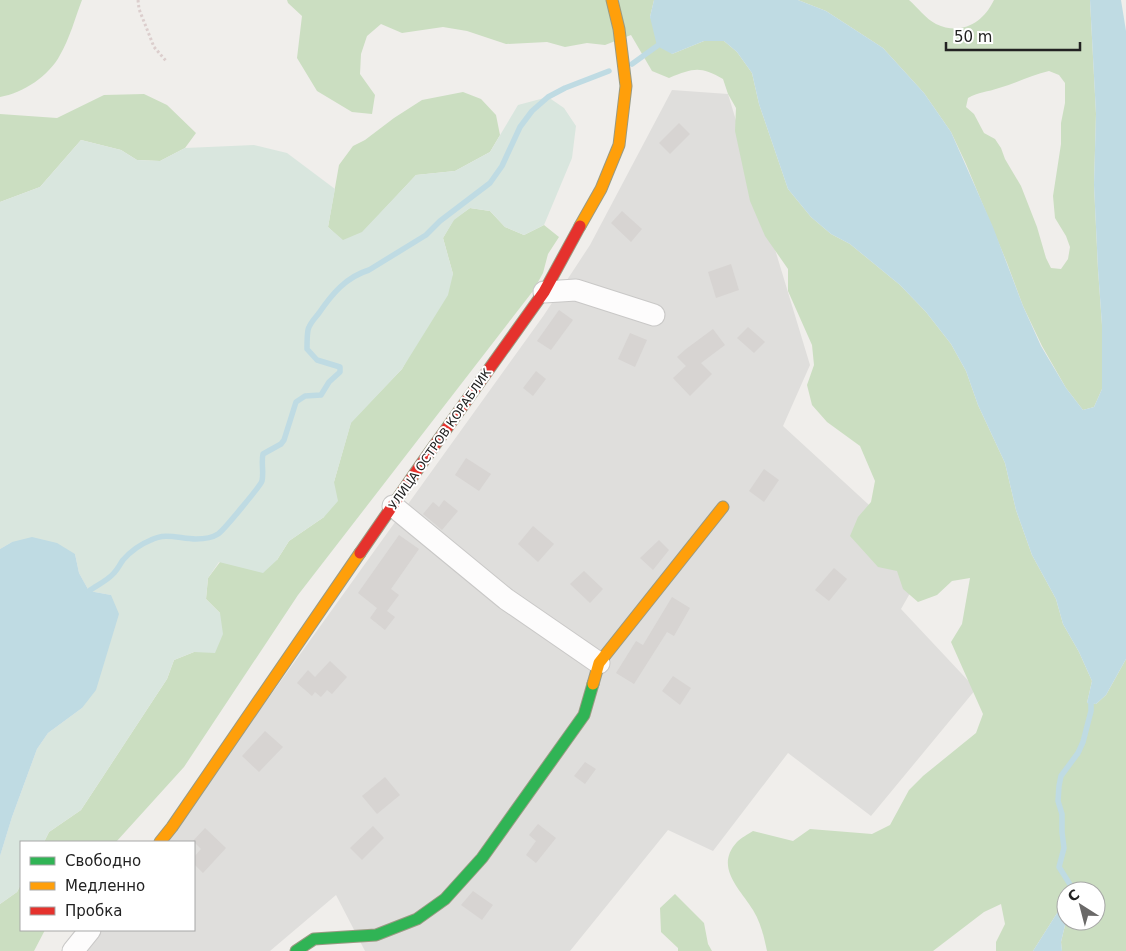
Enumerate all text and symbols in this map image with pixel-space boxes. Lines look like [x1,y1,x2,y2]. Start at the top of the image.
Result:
scale bar [946,20,1080,52]
text: 50 m [954,28,992,46]
street label: УЛИЦА ОСТРОВ КОРАБЛИК [386,365,494,512]
legend [20,841,195,931]
text: Свободно [65,852,141,870]
text: Медленно [65,877,145,895]
north arrow [1056,881,1106,931]
text: С [1064,886,1082,905]
text: Пробка [65,902,122,920]

